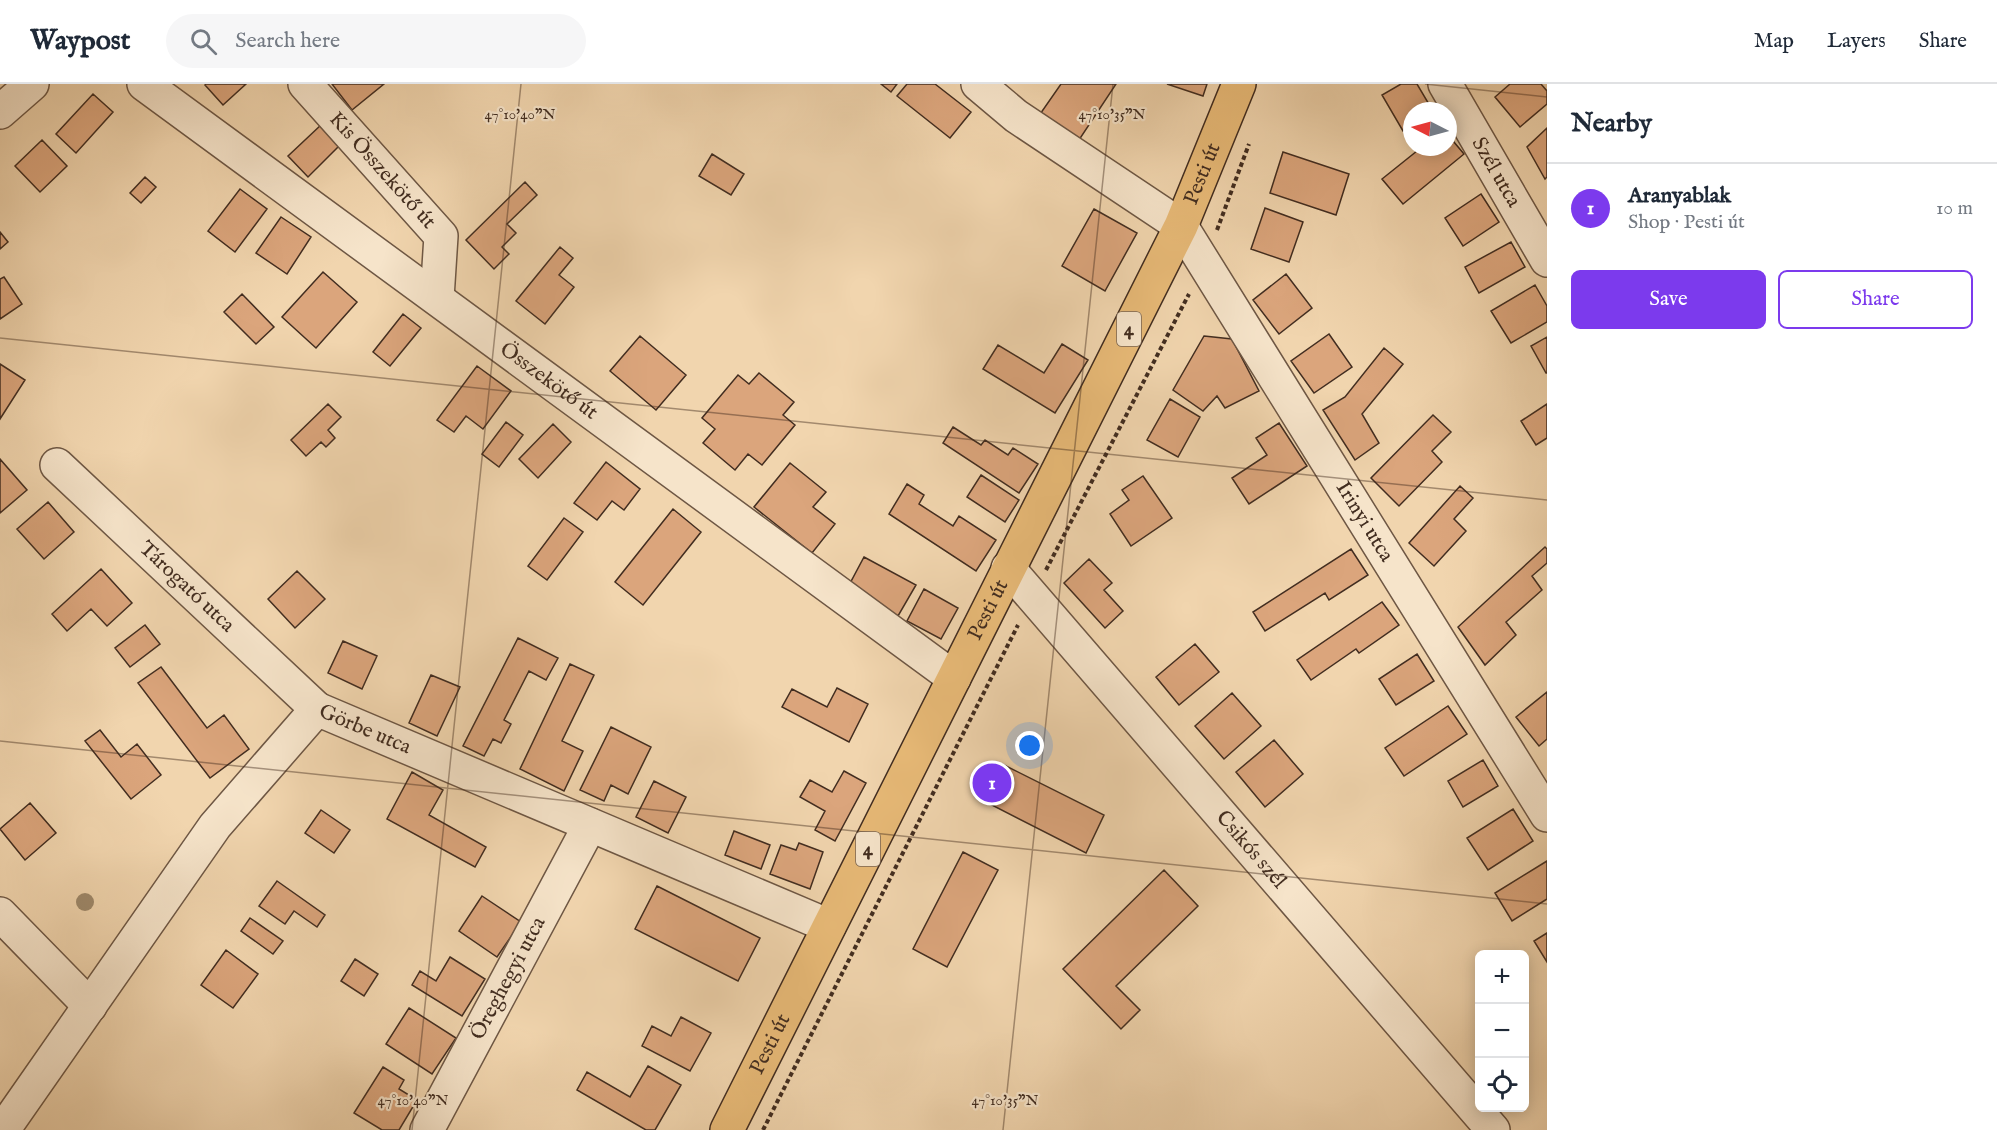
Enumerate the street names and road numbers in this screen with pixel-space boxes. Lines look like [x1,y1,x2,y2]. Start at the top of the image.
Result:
street label: Kis Összekötő út [323,106,442,235]
street label: Szél utca [1465,132,1528,213]
street label: Pesti út [1178,139,1227,209]
road number: 4 [1117,312,1141,346]
street label: Összekötő út [494,336,603,426]
street label: Irinyi utca [1329,476,1400,568]
street label: Tárogató utca [133,535,241,639]
street label: Pesti út [962,575,1015,645]
street label: Görbe utca [315,698,416,761]
street label: Csikós szél [1210,805,1292,895]
road number: 4 [856,832,880,866]
street label: Öreghegyi utca [464,911,552,1045]
street label: Pesti út [744,1009,797,1079]

